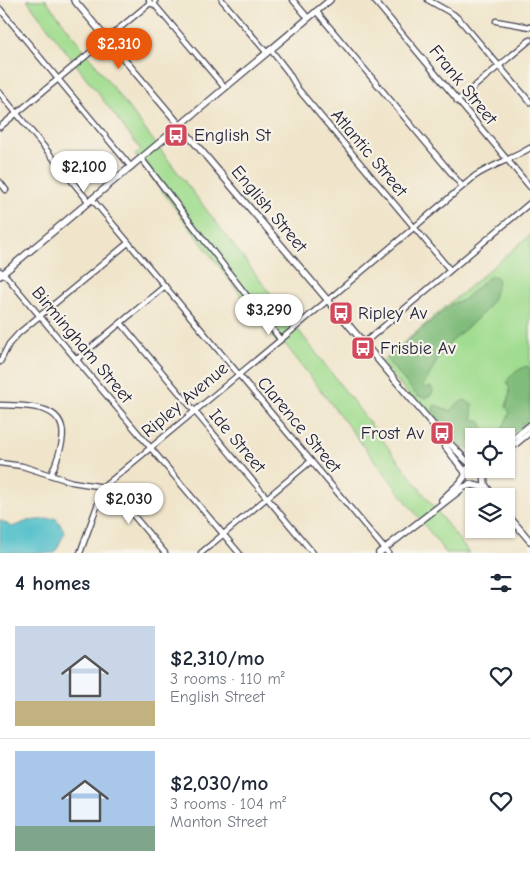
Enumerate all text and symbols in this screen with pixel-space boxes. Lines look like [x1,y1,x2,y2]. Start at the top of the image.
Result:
pin: $2,310 [78,28,160,70]
text: $2,310 [97,35,141,53]
street label: Frank Street [425,41,502,130]
street label: Atlantic Street [326,105,412,202]
bus stop icon: English St [163,122,189,148]
place label: English St [194,125,271,146]
pin: $2,100 [43,150,125,193]
text: $2,100 [61,158,107,176]
street label: English Street [227,161,312,257]
street label: Birmingham Street [27,282,137,408]
pin: $3,290 [228,294,310,336]
bus stop icon: Ripley Av [328,300,354,326]
text: $3,290 [246,301,292,319]
place label: Ripley Av [358,303,428,324]
bus stop icon: Frisbie Av [350,335,376,361]
place label: Frisbie Av [380,338,456,359]
street label: Ripley Avenue [138,358,232,442]
street label: Clarence Street [253,373,346,478]
street label: Ide Street [204,405,270,478]
bus stop icon: Frost Av [429,420,455,446]
place label: Frost Av [361,423,424,444]
map controls [465,428,515,538]
button: locate [465,428,515,478]
pin: $2,030 [88,482,170,525]
button: layers [465,488,515,538]
text: $2,030 [106,490,152,508]
icon: filters [487,569,515,597]
text: 4 homes [15,571,90,595]
icon: home [55,646,115,706]
text: $2,310/mo [170,646,265,670]
icon: heart [487,662,515,690]
text: 3 rooms · 110 m² [170,670,285,688]
text: English Street [170,688,265,706]
icon: home [55,771,115,831]
text: $2,030/mo [170,771,268,795]
icon: heart [487,787,515,815]
text: 3 rooms · 104 m² [170,795,286,813]
text: Manton Street [170,813,267,831]

